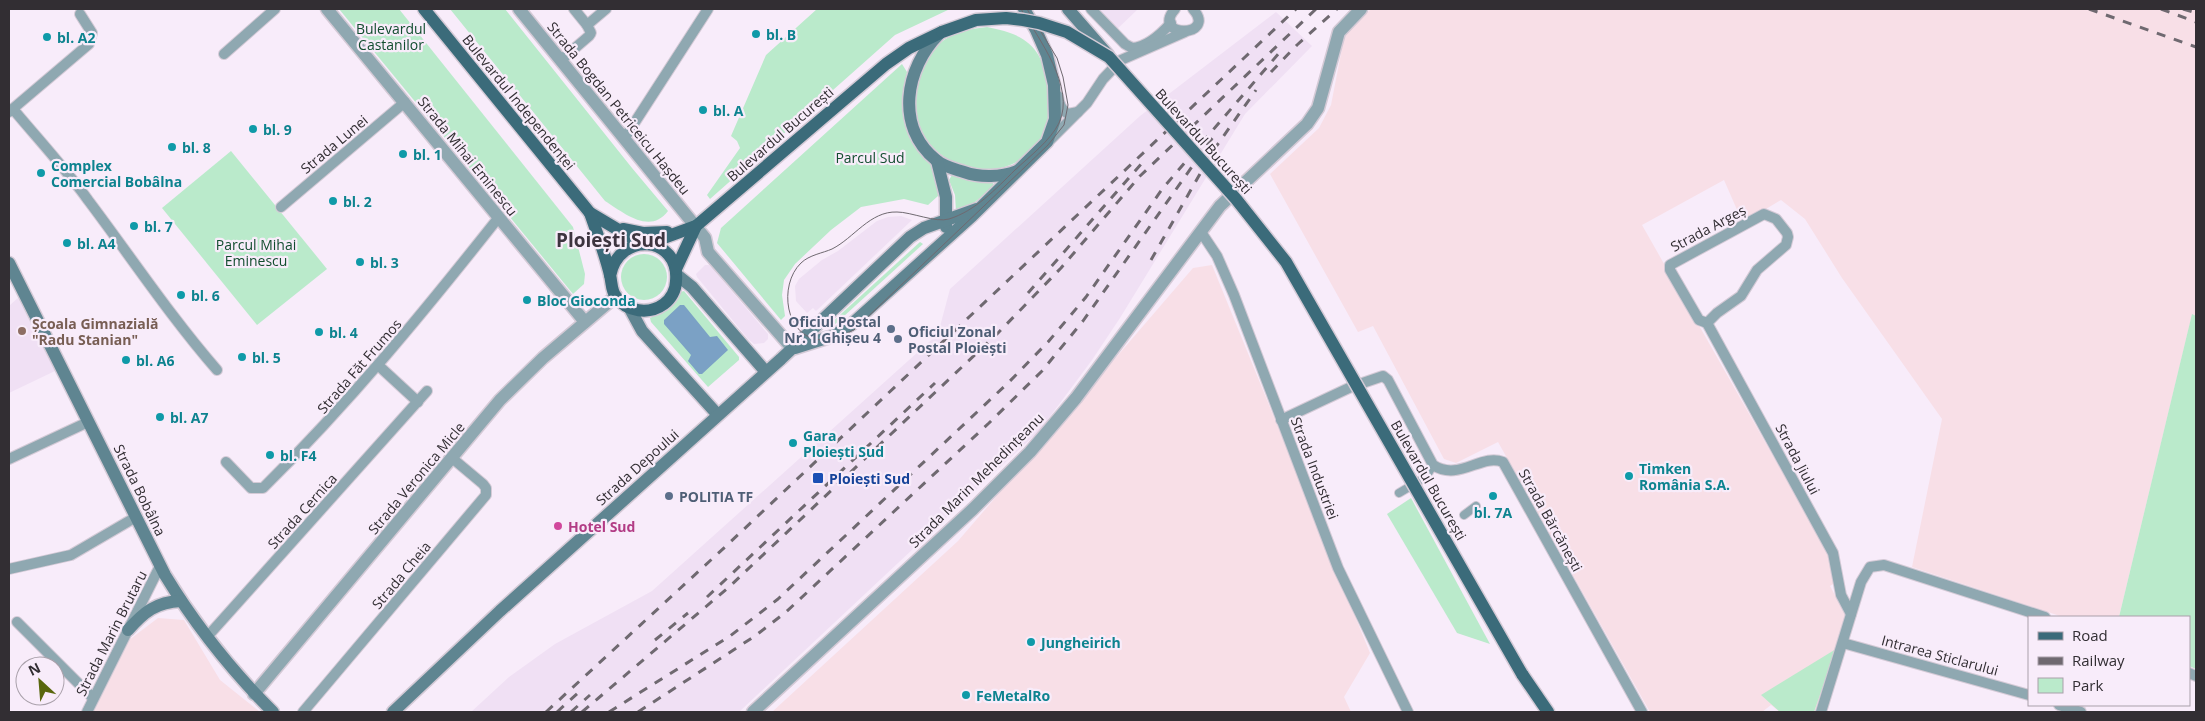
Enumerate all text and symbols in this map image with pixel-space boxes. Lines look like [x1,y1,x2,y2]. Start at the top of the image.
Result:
street label: Strada Bogdan Petriceicu Hașdeu [543,18,695,198]
park label: Bulevardul Castanilor [356,19,426,54]
place label: bl. B [766,25,796,44]
place label: bl. A2 [57,28,95,47]
marker: bl. B [750,28,762,40]
street label: Bulevardul Independenței [458,30,580,174]
marker: bl. A2 [41,31,53,43]
street label: Bulevardul București [723,82,837,186]
street label: Bulevardul București [1152,84,1256,198]
street label: Strada Mihai Eminescu [414,92,522,220]
place label: bl. A [713,101,744,120]
marker: bl. A [697,104,709,116]
street label: Strada Lunei [296,110,372,178]
place label: bl. 9 [263,120,292,139]
marker: bl. 9 [247,123,259,135]
place label: bl. 8 [182,138,211,157]
marker: bl. 8 [166,141,178,153]
place label: bl. 1 [413,145,442,164]
marker: bl. 1 [397,148,409,160]
park label: Parcul Sud [835,148,905,167]
place label: Complex Comercial Bobâlna [51,156,182,191]
marker: Complex Comercial Bobâlna [35,167,47,179]
place label: bl. 2 [343,192,372,211]
marker: bl. 2 [327,195,339,207]
street label: Strada Argeș [1667,200,1749,256]
place label: bl. 7 [144,217,173,236]
marker: bl. 7 [128,220,140,232]
district label: Ploiești Sud [556,227,666,253]
place label: bl. A4 [77,234,115,253]
park label: Parcul Mihai Eminescu [216,235,296,270]
marker: bl. A4 [61,237,73,249]
place label: bl. 3 [370,253,399,272]
marker: bl. 3 [354,256,366,268]
place label: bl. 6 [191,286,220,305]
marker: bl. 6 [175,289,187,301]
place label: Bloc Gioconda [537,291,636,310]
marker: Bloc Gioconda [521,294,533,306]
place label: Oficiul Postal Nr. 1 Ghișeu 4 [784,312,881,347]
place label: Școala Gimnazială "Radu Stanian" [32,314,159,349]
street label: Strada Făt Frumos [313,314,406,417]
place label: Oficiul Zonal Postal Ploiești [908,322,1006,357]
place label: bl. 4 [329,323,358,342]
marker: Oficiul Postal Nr. 1 Ghișeu 4 [885,323,897,335]
marker: Școala Gimnazială "Radu Stanian" [16,325,28,337]
marker: bl. 4 [313,326,325,338]
marker: Oficiul Zonal Postal Ploiești [892,333,904,345]
place label: bl. 5 [252,348,281,367]
place label: bl. A6 [136,351,174,370]
marker: bl. 5 [236,351,248,363]
marker: bl. A6 [120,354,132,366]
place label: bl. A7 [170,408,208,427]
street label: Strada Marin Mehedințeanu [904,408,1048,552]
marker: bl. A7 [154,411,166,423]
street label: Strada Industriei [1287,414,1343,522]
street label: Bulevardul București [1387,417,1471,543]
street label: Strada Veronica Micle [363,418,469,538]
street label: Strada Jiului [1771,420,1825,498]
street label: Strada Depoului [591,425,683,509]
place label: Gara Ploiești Sud [803,426,884,461]
marker: Gara Ploiești Sud [787,437,799,449]
street label: Strada Bobâlna [110,441,170,539]
place label: bl. F4 [280,446,316,465]
marker: bl. F4 [264,449,276,461]
place label: Timken România S.A. [1639,459,1730,494]
street label: Strada Bărcănești [1515,465,1587,575]
street label: Strada Cernica [263,469,341,553]
place label: Ploiești Sud [829,469,910,488]
marker: Timken România S.A. [1623,470,1635,482]
marker: Ploiești Sud [811,471,825,485]
place label: POLITIA TF [679,487,753,506]
marker: POLITIA TF [663,490,675,502]
marker: bl. 7A [1487,490,1499,502]
place label: bl. 7A [1474,503,1513,522]
place label: Hotel Sud [568,517,635,536]
marker: Hotel Sud [552,520,564,532]
street label: Strada Cheia [367,537,435,613]
street label: Strada Marin Brutaru [71,567,151,699]
legend [2028,616,2190,706]
text: Road [2072,625,2108,645]
street label: Intrarea Sticlarului [1880,630,2000,680]
place label: Jungheirich [1039,633,1121,652]
marker: Jungheirich [1025,636,1037,648]
text: Railway [2072,650,2125,670]
north arrow [15,656,65,706]
text: N [25,658,43,680]
text: Park [2072,675,2103,695]
place label: FeMetalRo [976,686,1050,705]
marker: FeMetalRo [960,689,972,701]

